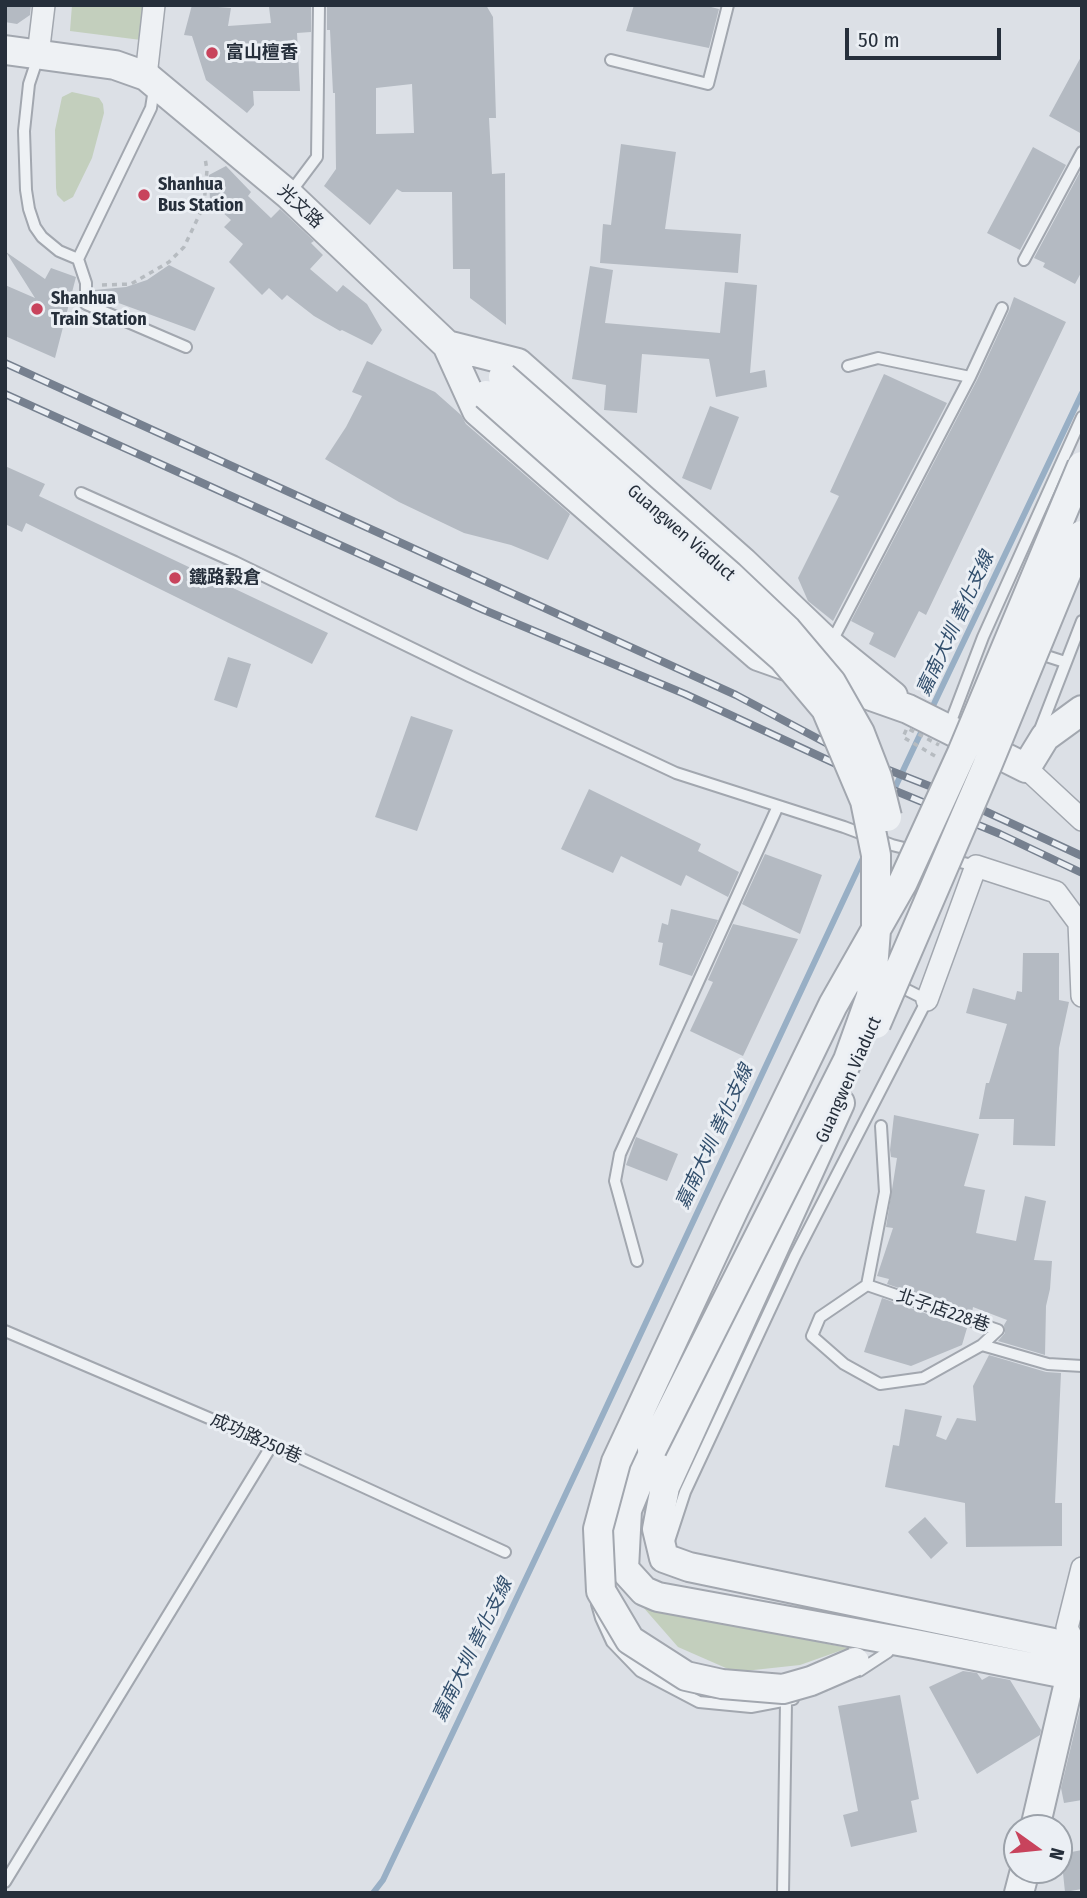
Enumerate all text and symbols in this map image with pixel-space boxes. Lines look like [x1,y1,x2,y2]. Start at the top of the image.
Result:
scale bar [849,14,1005,58]
text: 50 m [858,27,900,53]
place label: 富山檀香 [226,42,298,64]
marker: 富山檀香 [204,45,220,61]
place label: Shanhua Bus Station [158,174,244,216]
street label: 光文路 [273,181,327,233]
marker: Shanhua Bus Station [136,187,152,203]
place label: Shanhua Train Station [51,288,147,330]
marker: Shanhua Train Station [29,301,45,317]
street label: Guangwen Viaduct [623,480,739,586]
water label: 嘉南大圳 善化支線 [913,548,999,700]
place label: 鐵路穀倉 [189,567,261,589]
marker: 鐵路穀倉 [167,570,183,586]
street label: Guangwen Viaduct [811,1013,887,1147]
water label: 嘉南大圳 善化支線 [672,1061,758,1213]
street label: 北子店228巷 [894,1285,992,1337]
street label: 成功路250巷 [207,1409,305,1469]
water label: 嘉南大圳 善化支線 [428,1575,518,1725]
north arrow [1003,1814,1073,1884]
text: N [1044,1846,1069,1863]

